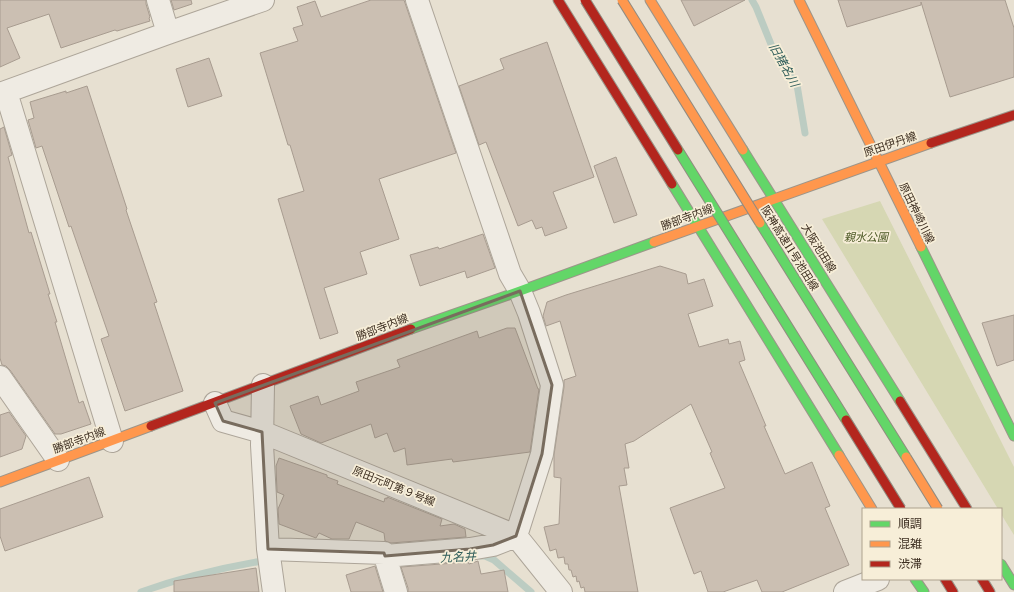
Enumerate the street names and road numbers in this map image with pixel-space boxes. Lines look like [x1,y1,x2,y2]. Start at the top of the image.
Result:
street label: 原田伊丹線 [862,128,918,160]
street label: 原田神崎川線 [896,180,938,246]
street label: 勝部寺内線 [659,201,715,233]
street label: 阪神高速11号池田線 [758,203,822,293]
street label: 大阪池田線 [798,221,840,275]
street label: 勝部寺内線 [354,311,410,343]
street label: 勝部寺内線 [51,424,107,456]
street label: 原田元町第９号線 [351,463,437,509]

